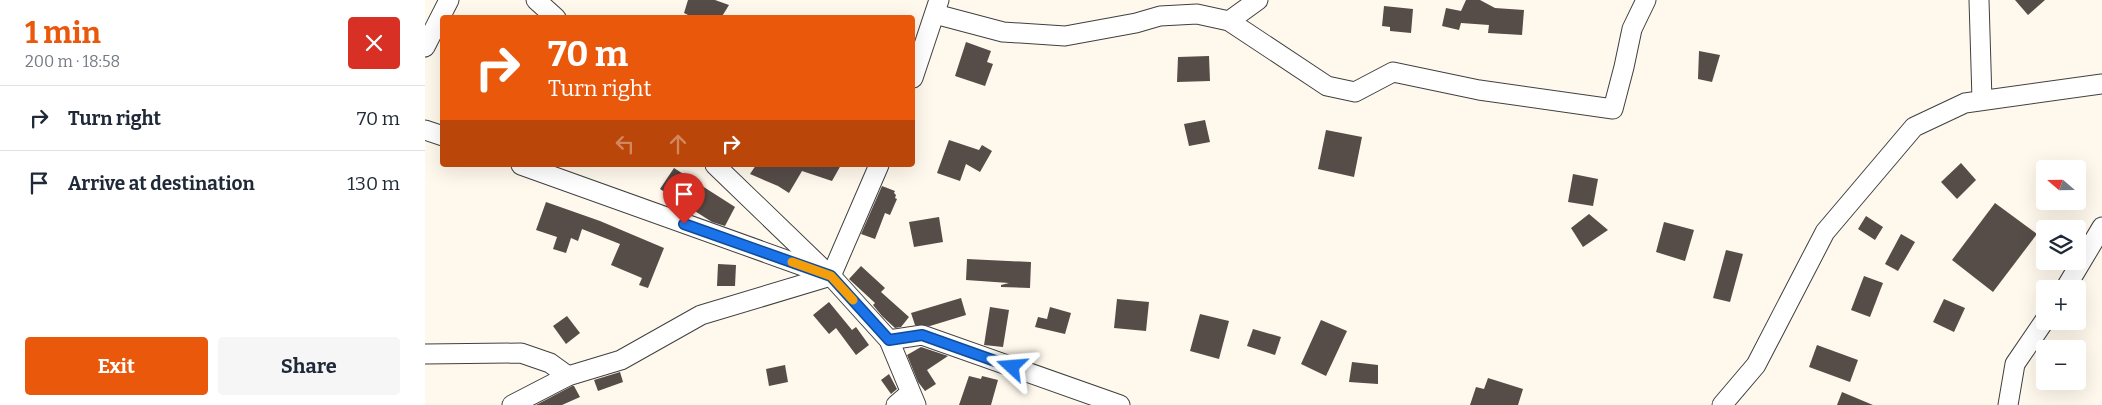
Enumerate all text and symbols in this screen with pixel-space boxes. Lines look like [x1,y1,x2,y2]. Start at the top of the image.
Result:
text: 1 min [25,15,101,51]
button: close [348,17,400,69]
text: 70 m [548,33,628,75]
icon: right [465,35,530,100]
text: 200 m · 18:58 [25,52,120,71]
text: Turn right [548,75,651,102]
icon: right [25,104,53,132]
text: Turn right [68,107,161,130]
text: 70 m [357,107,400,130]
icon: left [611,130,639,158]
icon: ahead [664,130,692,158]
icon: right [717,130,745,158]
north arrow [2036,160,2086,210]
map controls [2036,160,2086,390]
icon: arrive [25,169,53,197]
text: Arrive at destination [68,172,255,195]
text: 130 m [347,172,400,195]
pin [663,173,705,224]
icon: arrive [670,180,698,208]
button: layers [2036,220,2086,270]
button: + [2036,280,2086,330]
button: Exit [25,337,208,395]
button: Share [218,337,400,395]
position arrow [985,340,1037,392]
button: − [2036,340,2086,390]

